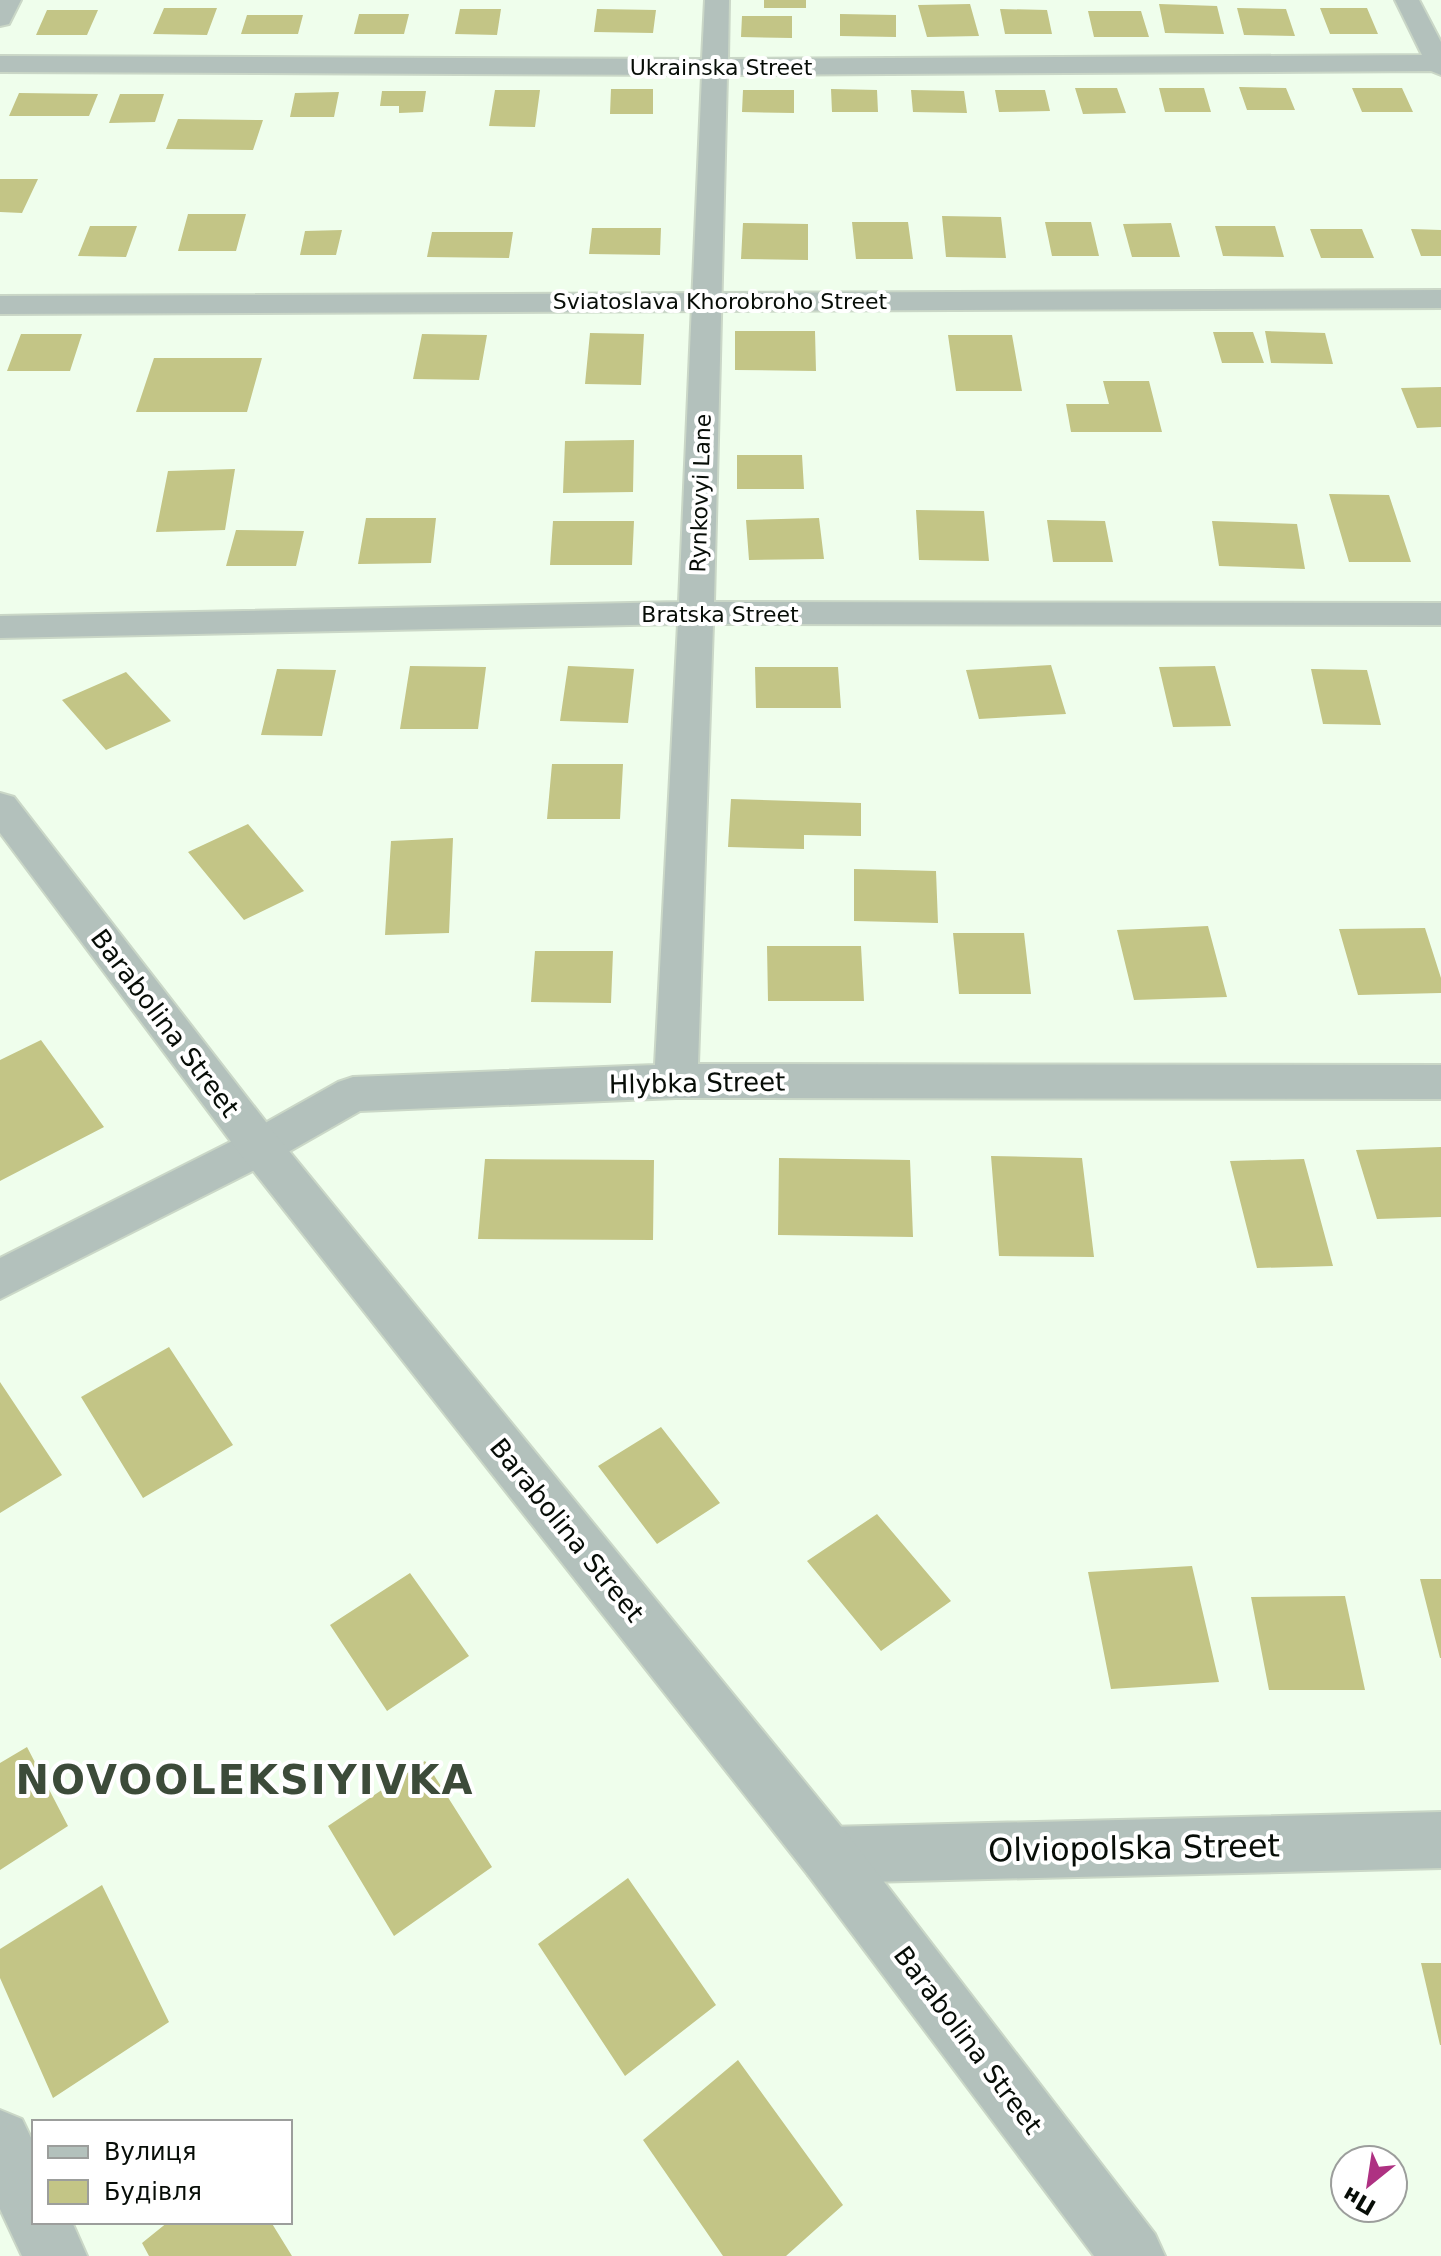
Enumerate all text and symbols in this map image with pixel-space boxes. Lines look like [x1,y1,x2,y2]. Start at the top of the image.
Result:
street label: Ukrainska Street [630,55,813,80]
street label: Sviatoslava Khorobroho Street [553,289,888,314]
street label: Rynkovyi Lane [685,413,716,573]
street label: Bratska Street [641,602,799,627]
street label: Barabolina Street [85,923,245,1123]
street label: Hlybka Street [609,1066,785,1100]
street label: Barabolina Street [484,1432,650,1628]
district label: NOVOOLEKSIYIVKA [16,1757,474,1803]
street label: Olviopolska Street [988,1826,1280,1870]
street label: Barabolina Street [888,1940,1048,2140]
legend [32,2120,292,2224]
text: Вулиця [104,2138,196,2166]
north arrow [1329,2144,1409,2224]
text: Будівля [104,2178,202,2206]
text: Пн [1338,2182,1380,2220]

